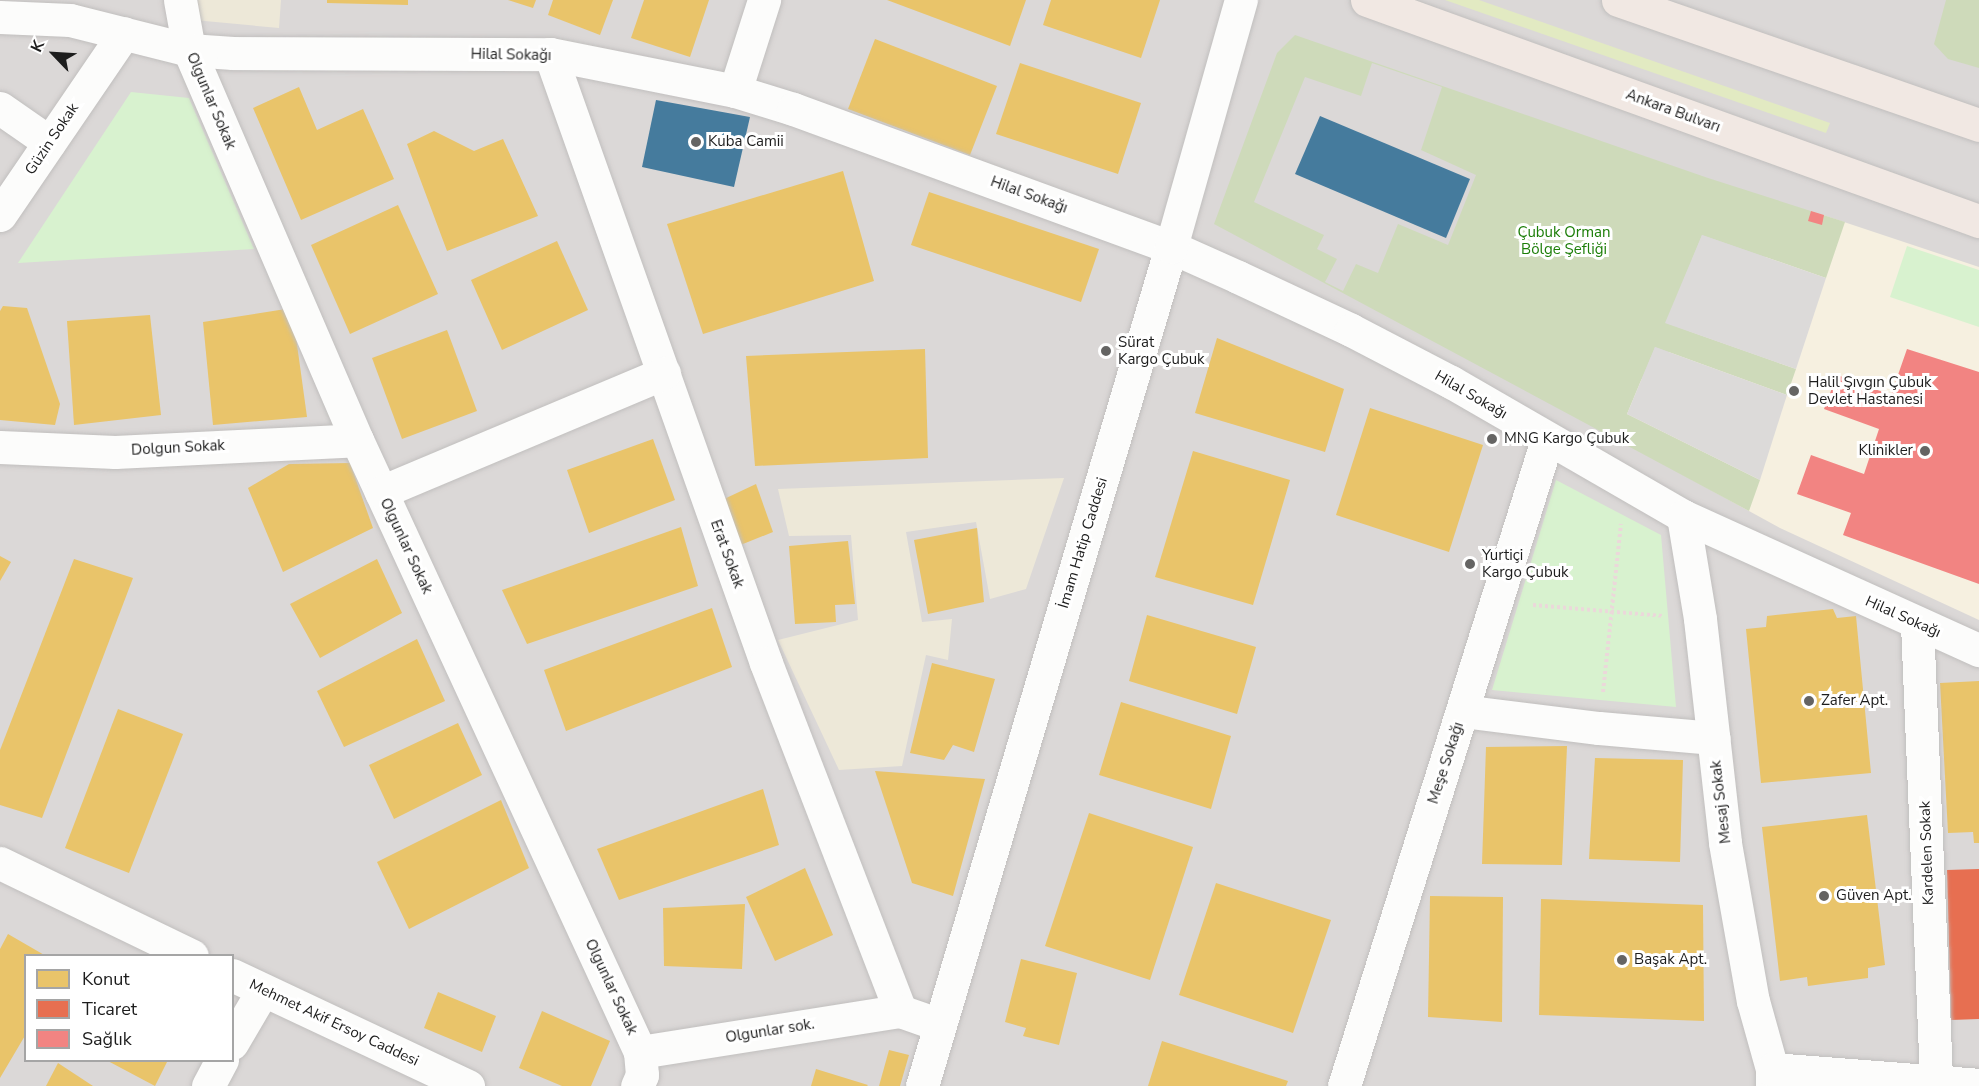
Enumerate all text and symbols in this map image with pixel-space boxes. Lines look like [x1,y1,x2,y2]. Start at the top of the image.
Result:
north arrow [24,24,84,84]
text: K [25,37,50,56]
street label: Hilal Sokağı [470,45,552,65]
street label: Olgunlar Sokak [182,50,240,152]
street label: Ankara Bulvarı [1623,86,1723,136]
street label: Güzin Sokak [21,100,83,178]
place label: Kuba Camii [708,133,784,151]
marker: Kuba Camii [689,135,703,149]
street label: Hilal Sokağı [988,173,1070,217]
park label: Çubuk Orman Bölge Şefliği [1517,223,1611,258]
place label: Sürat Kargo Çubuk [1118,333,1205,368]
marker: Sürat Kargo Çubuk [1099,344,1113,358]
street label: Hilal Sokağı [1432,367,1510,423]
place label: Halil Şıvgın Çubuk Devlet Hastanesi [1808,373,1932,408]
marker: Halil Şıvgın Çubuk Devlet Hastanesi [1785,382,1803,400]
place label: MNG Kargo Çubuk [1504,430,1629,448]
marker: MNG Kargo Çubuk [1485,432,1499,446]
street label: Dolgun Sokak [131,437,225,459]
place label: Klinikler [1858,442,1913,460]
marker: Klinikler [1918,444,1932,458]
street label: İmam Hatip Caddesi [1055,475,1111,611]
street label: Olgunlar Sokak [376,495,436,597]
street label: Erat Sokak [706,517,748,591]
place label: Yurtiçi Kargo Çubuk [1482,546,1569,581]
marker: Yurtiçi Kargo Çubuk [1463,557,1477,571]
street label: Hilal Sokağı [1862,592,1944,642]
place label: Zafer Apt. [1821,692,1888,710]
marker: Zafer Apt. [1802,694,1816,708]
street label: Meşe Sokağı [1424,720,1468,806]
street label: Mesaj Sokak [1707,759,1735,845]
street label: Kardelen Sokak [1916,800,1938,906]
place label: Güven Apt. [1836,887,1912,905]
marker: Güven Apt. [1817,889,1831,903]
street label: Olgunlar Sokak [581,936,641,1038]
place label: Başak Apt. [1634,951,1707,969]
marker: Başak Apt. [1615,953,1629,967]
legend [24,954,234,1062]
text: Konut [82,967,130,991]
street label: Mehmet Akif Ersoy Caddesi [246,976,422,1070]
text: Ticaret [82,997,137,1021]
street label: Olgunlar sok. [724,1015,816,1047]
text: Sağlık [82,1027,132,1051]

